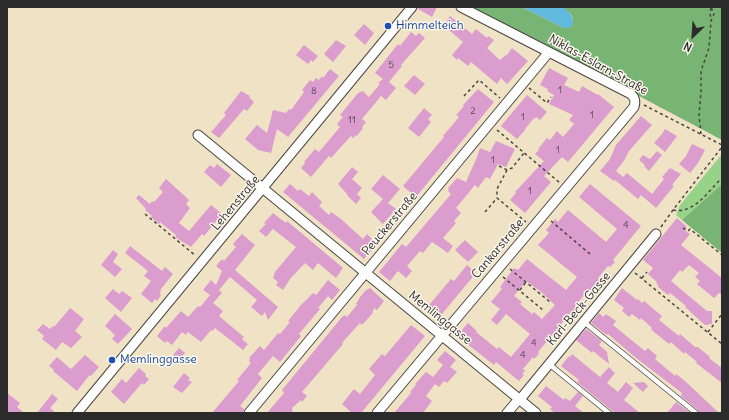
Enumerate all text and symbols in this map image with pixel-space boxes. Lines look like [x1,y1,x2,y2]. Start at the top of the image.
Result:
north arrow [673,16,713,56]
place label: Himmelteich [396,19,464,33]
marker: Himmelteich [383,21,393,31]
street label: Niklas-Eslarn-Straße [546,32,650,98]
text: N [682,39,694,55]
house number: 5 [388,59,394,71]
house number: 1 [558,84,562,96]
house number: 8 [311,85,317,97]
house number: 2 [470,105,476,117]
house number: 1 [590,109,594,121]
house number: 1 [521,111,525,123]
house number: 11 [348,114,356,126]
house number: 1 [556,144,560,156]
house number: 1 [491,154,495,166]
street label: Lehenstraße [209,173,263,233]
house number: 1 [528,185,532,197]
street label: Peuckerstraße [359,190,421,258]
street label: Cankarstraße [469,216,527,282]
house number: 4 [623,219,629,231]
street label: Karl-Beck-Gasse [544,269,614,349]
street label: Memlinggasse [406,288,474,348]
house number: 4 [531,337,537,349]
house number: 4 [520,349,526,361]
place label: Memlinggasse [120,353,197,367]
marker: Memlinggasse [107,355,117,365]

